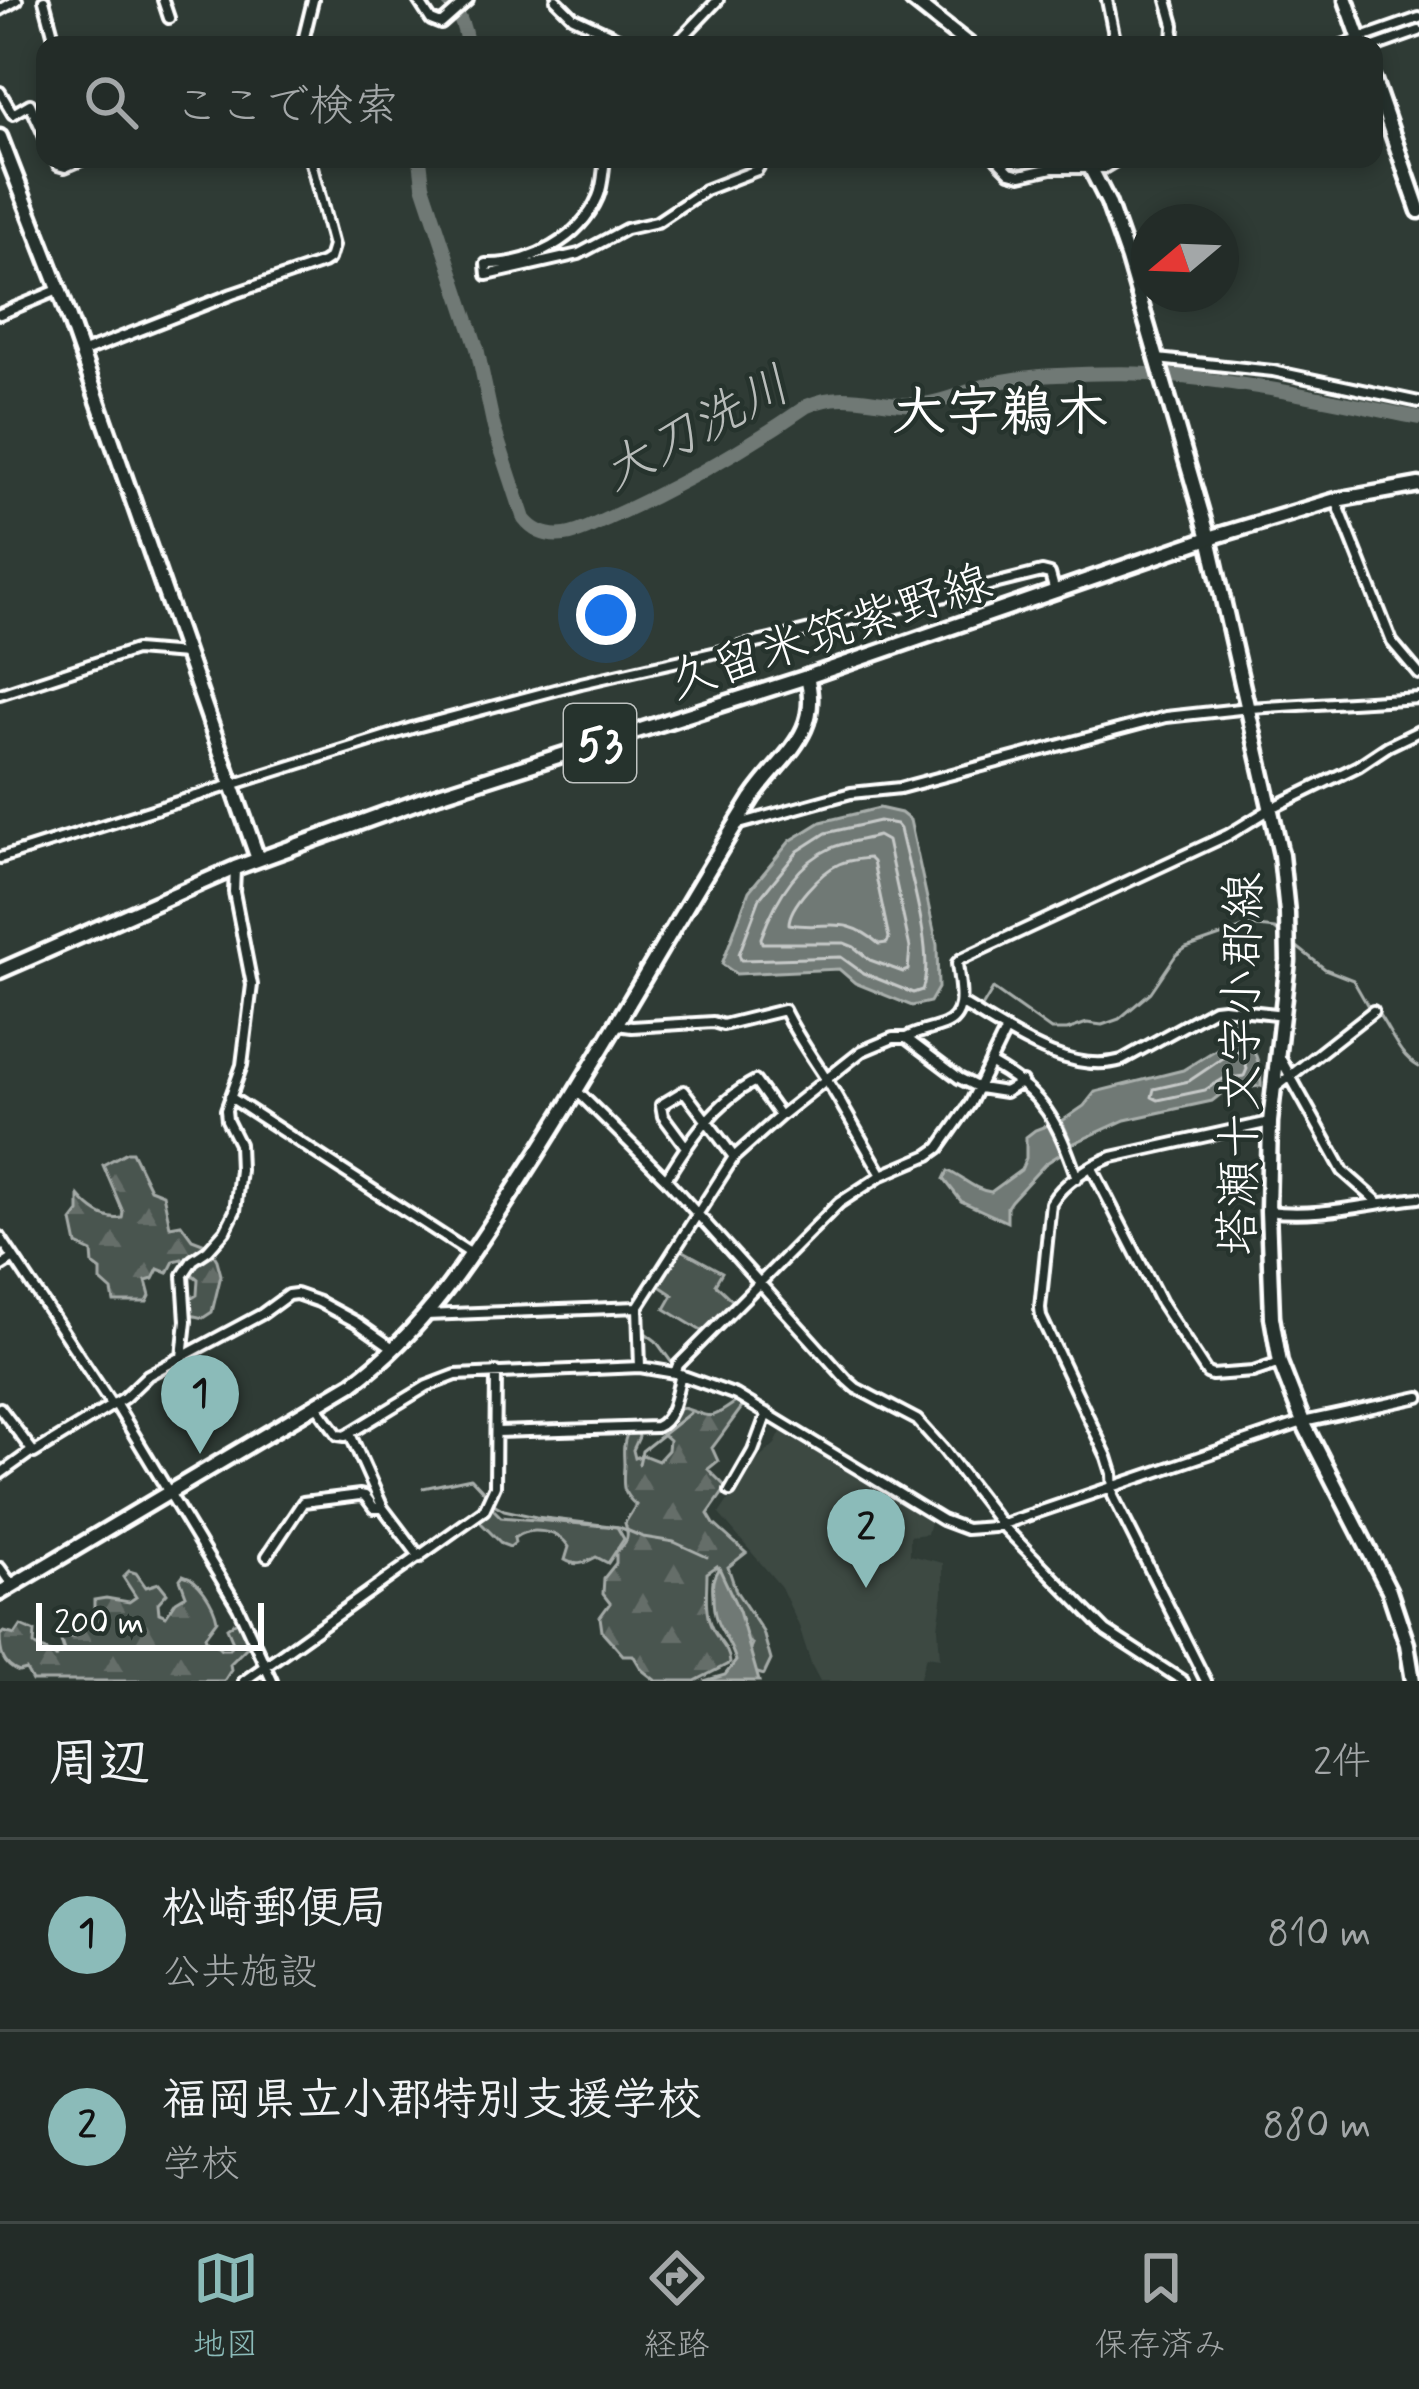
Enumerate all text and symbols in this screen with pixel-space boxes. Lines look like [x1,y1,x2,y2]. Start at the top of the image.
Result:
search box [36,36,1383,168]
icon: search [78,69,144,135]
text: ここで検索 [174,78,399,137]
north arrow [1131,204,1239,312]
water label: 大刀洗川 [591,354,802,508]
district label: 大字鵜木 [892,379,1108,450]
street label: 久留米筑紫野線 [661,551,1000,715]
your location [576,585,636,645]
road number: 53 [564,704,636,782]
street label: 塔瀬十文字小郡線 [1208,872,1277,1257]
pin: 1 [161,1355,239,1454]
pin: 2 [827,1489,905,1588]
scale bar [36,1597,264,1650]
text: 200 m [54,1602,144,1646]
text: 周辺 [48,1732,150,1798]
text: 2件 [1313,1738,1371,1789]
text: 松崎郵便局 [162,1880,387,1939]
text: 1 [78,1909,96,1960]
text: 810 m [1267,1909,1371,1960]
text: 公共施設 [162,1948,318,1999]
text: 福岡県立小郡特別支援学校 [162,2072,702,2131]
text: 2 [77,2101,97,2152]
text: 880 m [1263,2101,1371,2152]
text: 学校 [162,2140,240,2191]
tab: 地図 [193,2245,259,2368]
tab: 経路 [644,2245,710,2368]
tab: 保存済み [1095,2245,1227,2368]

